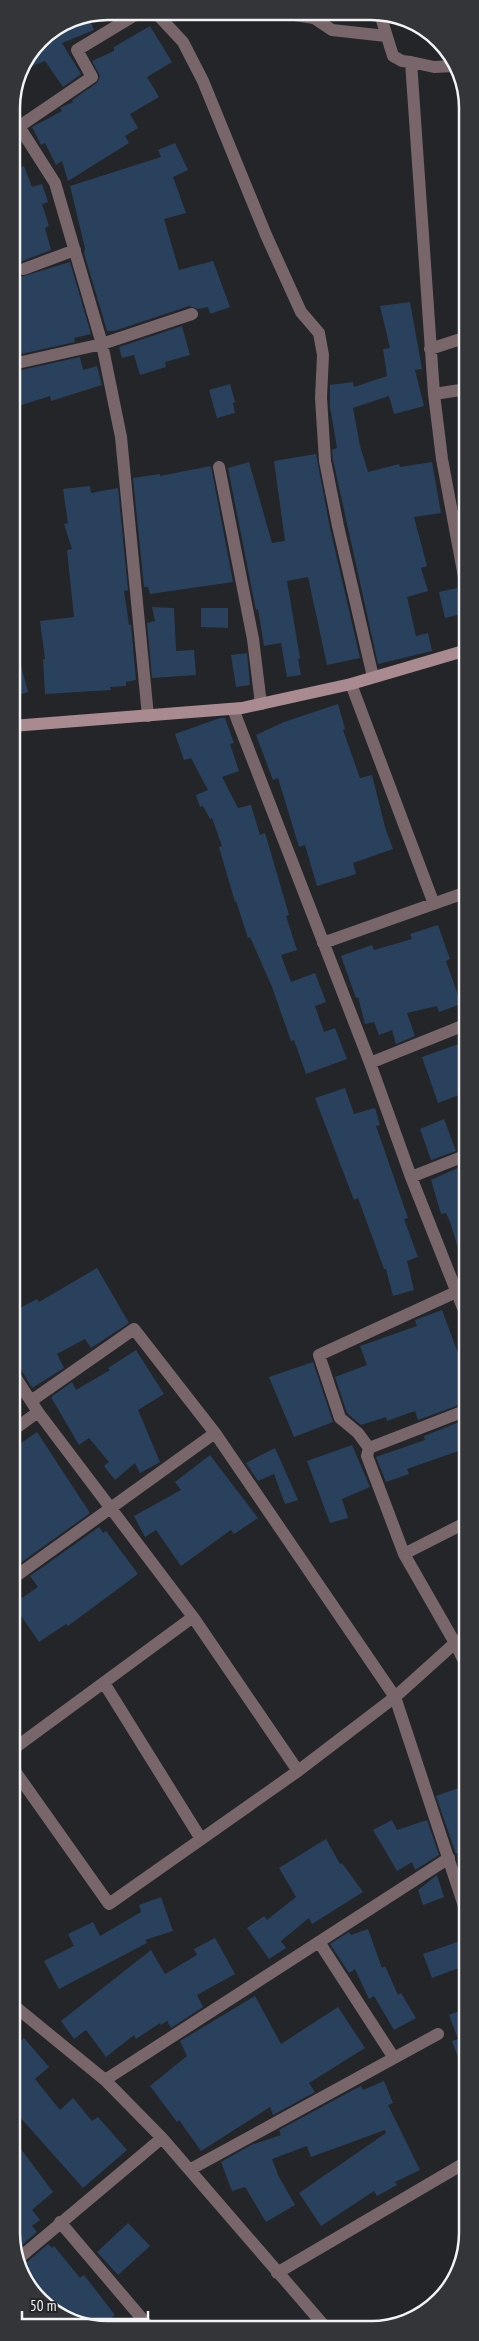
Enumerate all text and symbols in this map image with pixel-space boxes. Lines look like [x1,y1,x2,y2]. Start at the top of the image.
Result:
scale bar [22,2288,149,2320]
text: 50 m [30,2296,56,2315]

